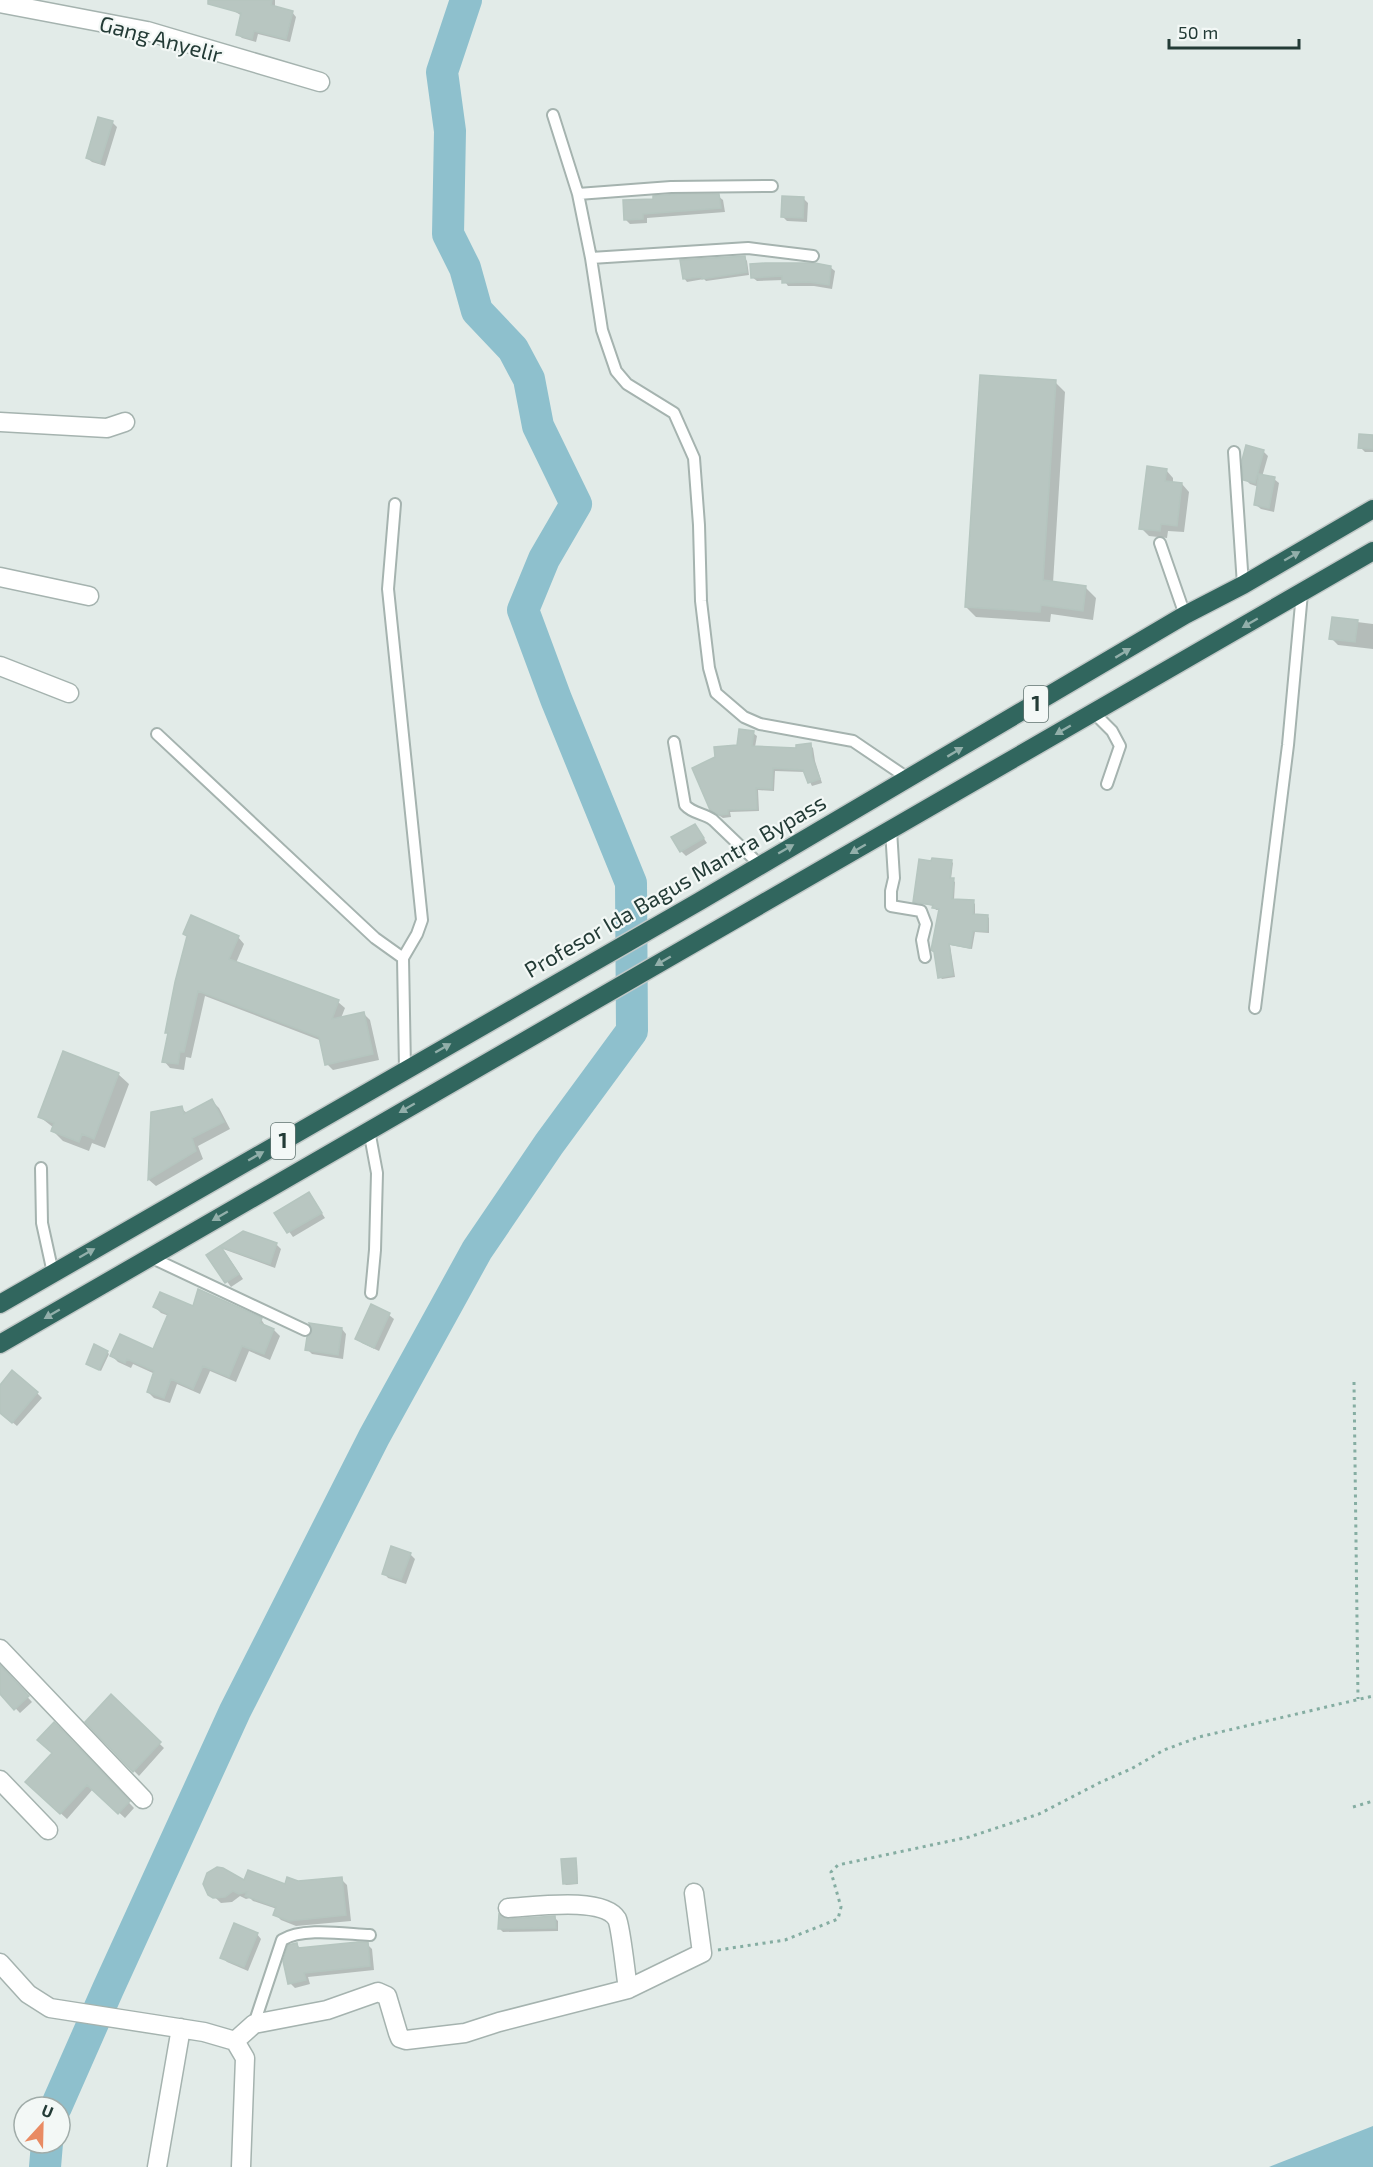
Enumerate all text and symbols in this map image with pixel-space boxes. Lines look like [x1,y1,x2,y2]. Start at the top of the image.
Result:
street label: Gang Anyelir [97,9,226,67]
scale bar [1169,12,1300,50]
text: 50 m [1178,21,1218,43]
one-way arrow [1284,551,1300,562]
one-way arrow [1241,618,1258,628]
one-way arrow [1115,647,1131,658]
road number: 1 [1024,686,1048,722]
one-way arrow [1054,725,1071,735]
one-way arrow [947,747,964,757]
street label: Profesor Ida Bagus Mantra Bypass [519,788,830,982]
one-way arrow [778,844,794,855]
one-way arrow [850,844,866,855]
one-way arrow [655,956,672,966]
one-way arrow [435,1043,452,1053]
one-way arrow [398,1103,415,1113]
road number: 1 [271,1123,295,1159]
one-way arrow [248,1151,265,1161]
one-way arrow [212,1211,228,1222]
one-way arrow [79,1248,95,1259]
one-way arrow [44,1309,60,1320]
north arrow [12,2095,72,2155]
text: U [39,2100,56,2121]

